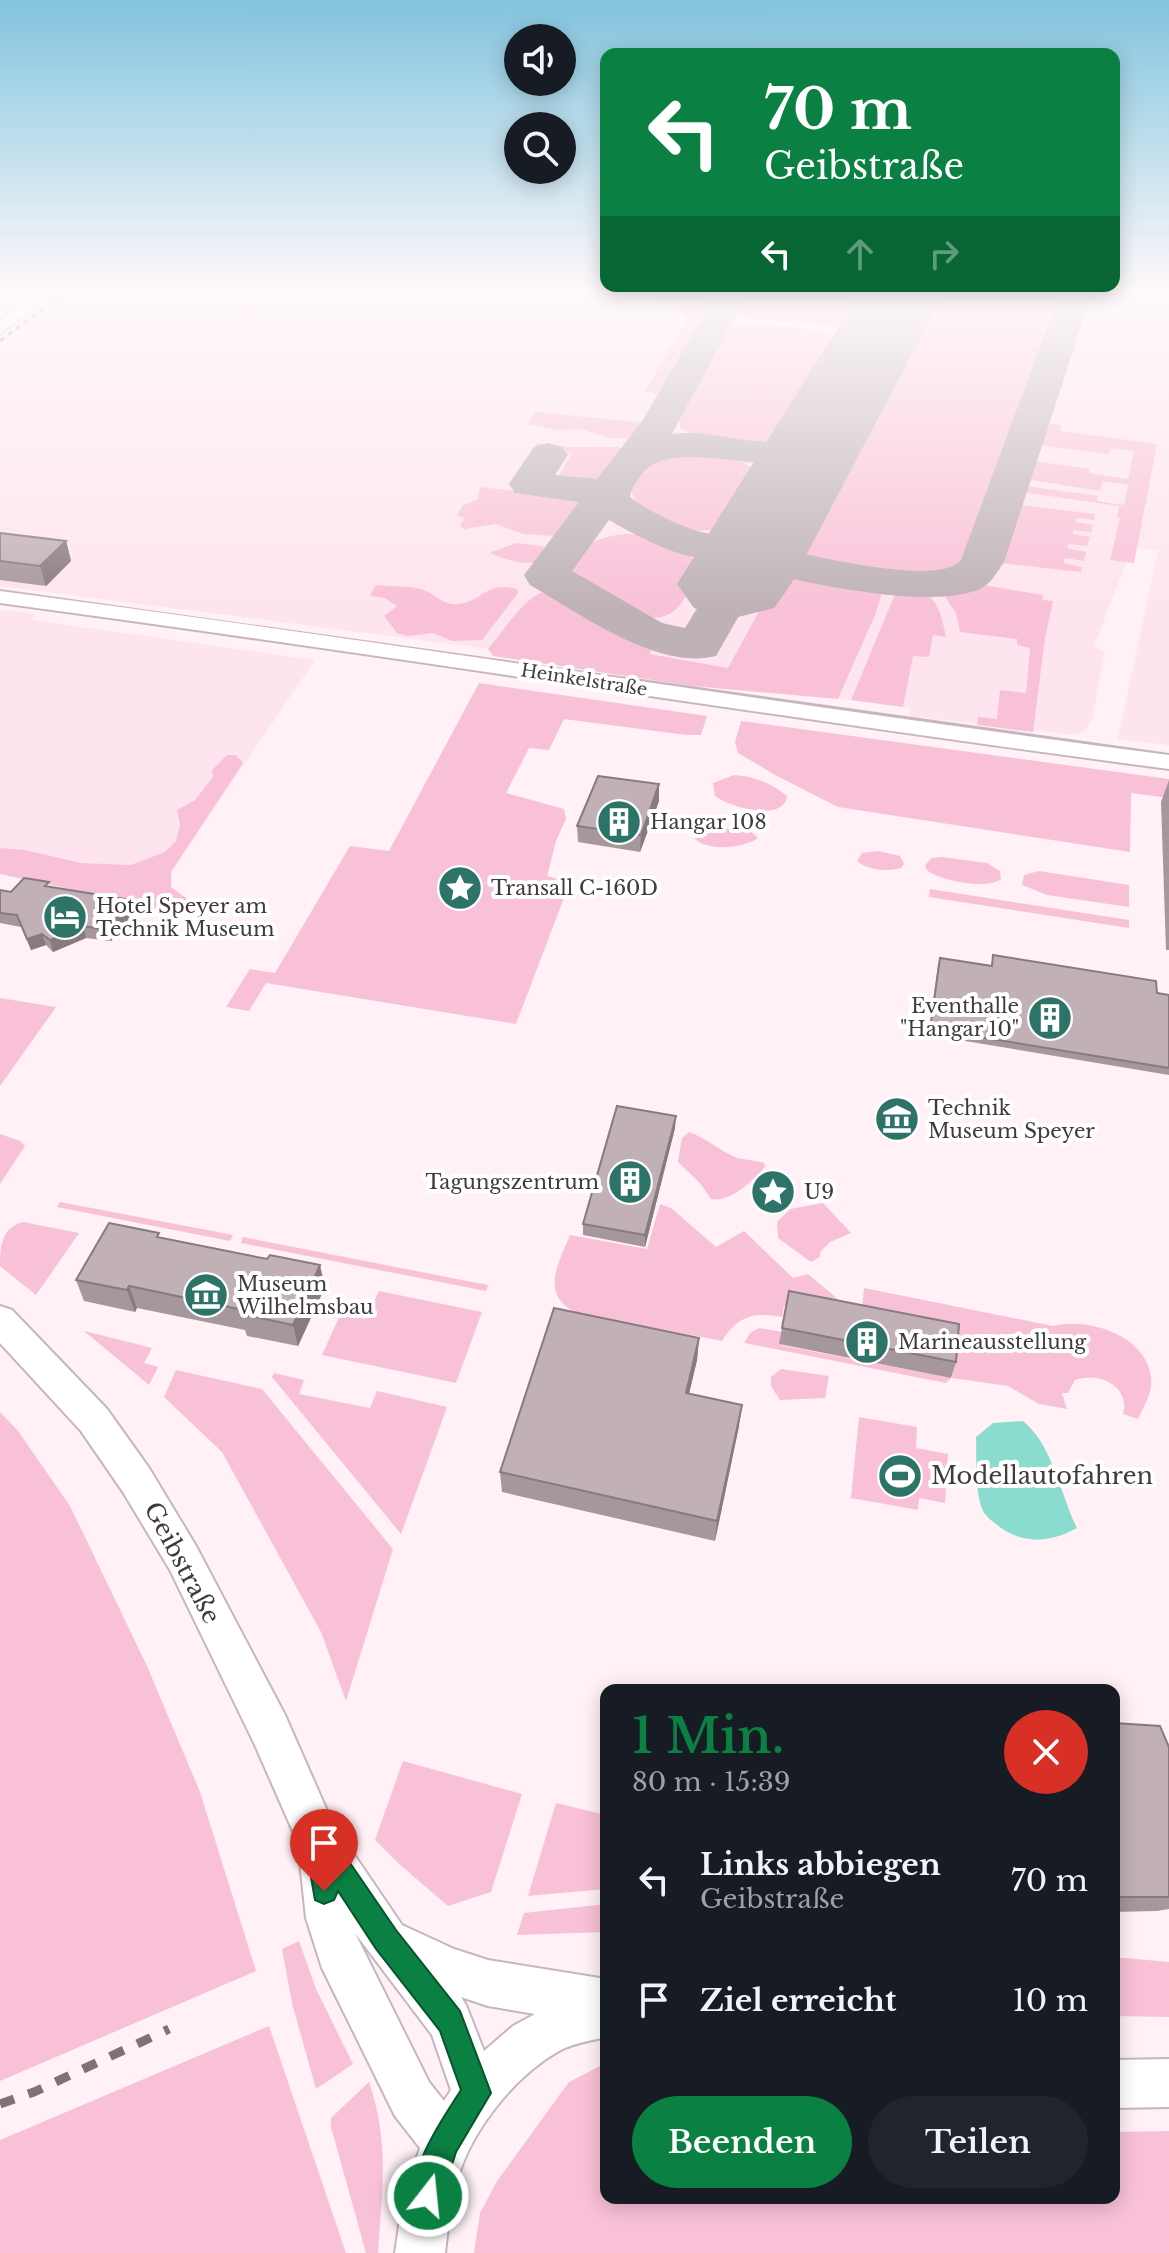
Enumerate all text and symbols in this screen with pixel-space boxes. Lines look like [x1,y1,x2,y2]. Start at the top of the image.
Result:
map controls [504,24,576,184]
button: sound [504,24,576,96]
text: 70 m [764,75,912,144]
icon: left [632,80,736,184]
button: search [504,112,576,184]
text: Geibstraße [764,144,964,189]
icon: left [754,232,798,276]
icon: ahead [838,232,882,276]
icon: right [922,232,966,276]
street label: Heinkelstraße [519,659,649,701]
building icon: Hangar 108 [595,798,643,846]
place label: Hangar 108 [650,810,767,834]
place icon: Transall C-160D [436,864,484,912]
place label: Transall C-160D [491,876,658,900]
hotel icon: Hotel Speyer am Technik Museum [41,893,89,941]
place label: Hotel Speyer am Technik Museum [96,894,275,941]
place label: Eventhalle "Hangar 10" [900,994,1019,1041]
building icon: Eventhalle "Hangar 10" [1026,994,1074,1042]
museum icon: Technik Museum Speyer [873,1095,921,1143]
place label: Technik Museum Speyer [928,1096,1095,1143]
building icon: Tagungszentrum [606,1158,654,1206]
place icon: U9 [749,1168,797,1216]
place label: Tagungszentrum [425,1170,600,1194]
place label: U9 [804,1180,834,1204]
museum icon: Museum Wilhelmsbau [182,1271,230,1319]
place label: Museum Wilhelmsbau [236,1272,374,1319]
building icon: Marineausstellung [843,1318,891,1366]
place label: Marineausstellung [898,1330,1087,1354]
sports icon: Modellautofahren [876,1452,924,1500]
place label: Modellautofahren [931,1461,1153,1490]
street label: Geibstraße [138,1497,227,1628]
text: 1 Min. [632,1706,784,1766]
button: close [1004,1710,1088,1794]
text: 80 m · 15:39 [632,1766,791,1798]
pin [290,1809,358,1891]
icon: arrive [302,1821,346,1865]
text: Links abbiegen [700,1846,941,1883]
icon: left [632,1858,676,1902]
text: 70 m [1011,1862,1088,1899]
text: Geibstraße [700,1883,844,1915]
icon: arrive [632,1978,676,2022]
text: Ziel erreicht [700,1982,896,2019]
text: 10 m [1012,1982,1088,2019]
button: Beenden [632,2096,852,2188]
button: Teilen [868,2096,1088,2188]
position arrow [386,2154,470,2238]

